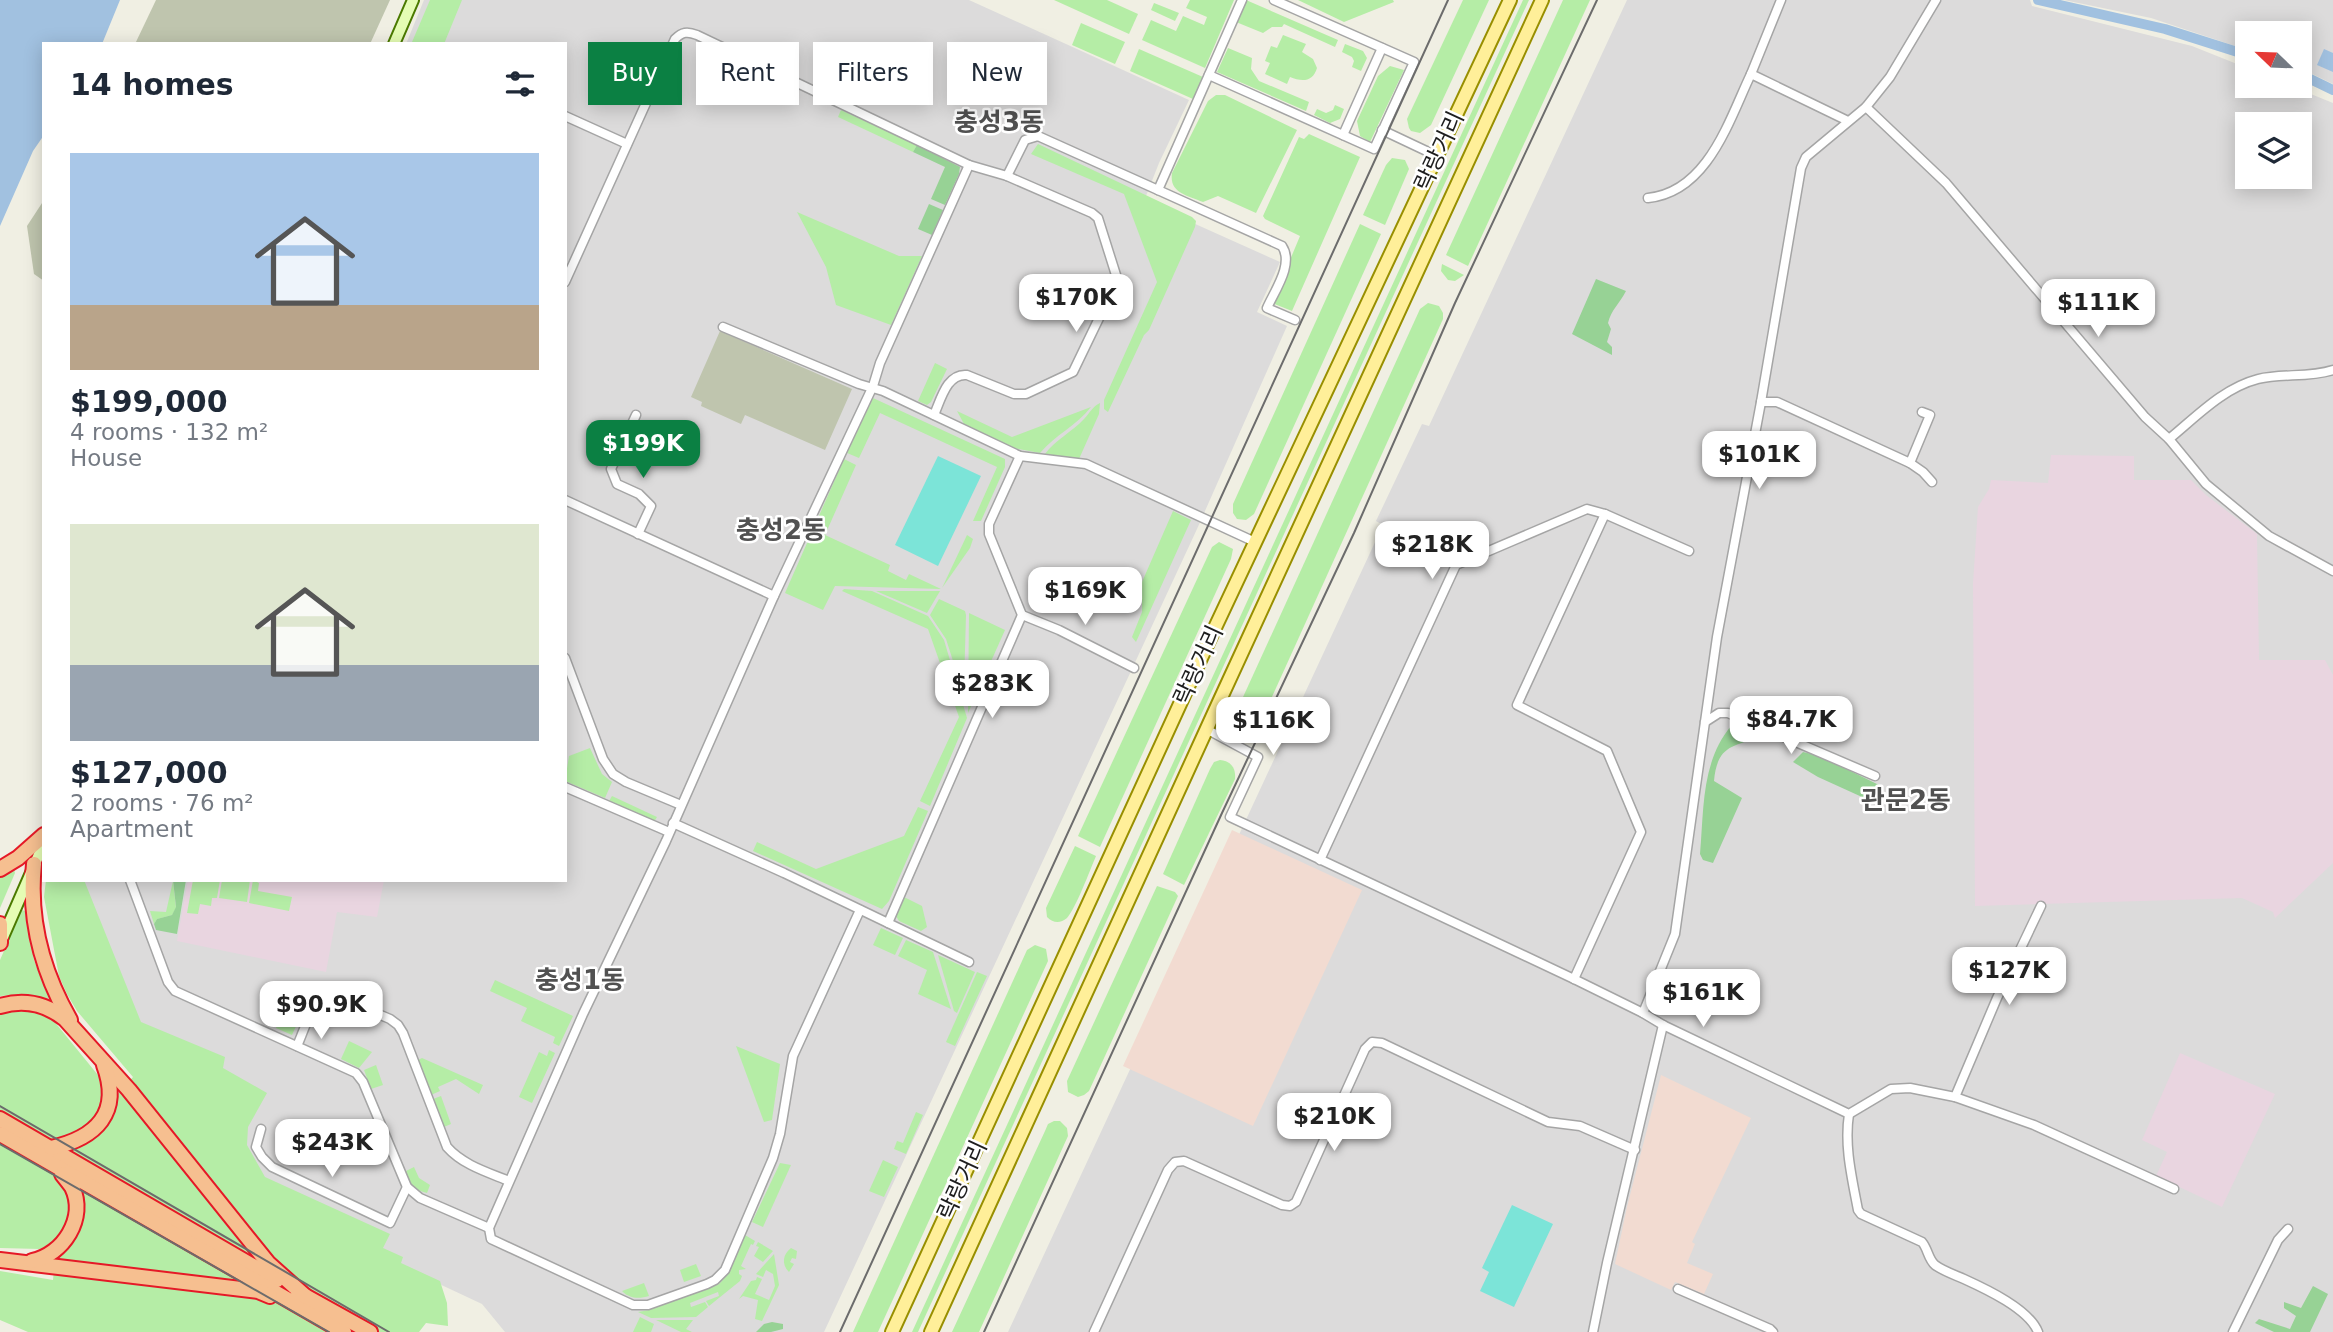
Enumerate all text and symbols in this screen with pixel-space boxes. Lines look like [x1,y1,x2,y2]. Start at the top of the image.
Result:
north arrow [2235,21,2312,98]
map controls [2235,21,2312,189]
chip: Buy [588,42,682,105]
chip: Rent [696,42,799,105]
chip: Filters [813,42,933,105]
chip: New [947,42,1047,105]
icon: filters [501,65,539,103]
text: 14 homes [70,67,234,102]
district label: 충성3동 [954,107,1044,137]
street label: 락랑거리 [1409,107,1469,195]
button: layers [2235,112,2312,189]
icon: home [242,198,368,324]
pin: $170K [1027,274,1125,334]
pin: $111K [2049,280,2147,339]
text: $170K [1035,284,1117,310]
text: $111K [2057,289,2139,315]
text: $199,000 [70,384,228,419]
text: 4 rooms · 132 m² [70,419,268,445]
pin: $199K [594,420,692,480]
text: $199K [602,430,684,456]
pin: $101K [1710,432,1808,491]
text: $101K [1718,441,1800,467]
text: House [70,445,142,471]
district label: 충성2동 [736,515,826,545]
pin: $218K [1383,522,1481,581]
text: $218K [1391,531,1473,557]
pin: $169K [1036,568,1134,627]
icon: home [242,569,368,695]
text: $169K [1044,577,1126,603]
street label: 락랑거리 [1168,621,1228,709]
pin: $283K [943,660,1041,720]
text: $283K [951,670,1033,696]
pin: $84.7K [1734,696,1848,756]
pin: $116K [1224,698,1322,757]
text: $84.7K [1746,706,1836,732]
text: $116K [1232,707,1314,733]
text: $127,000 [70,755,228,790]
district label: 관문2동 [1861,785,1951,815]
text: 2 rooms · 76 m² [70,790,254,816]
text: Apartment [70,816,193,842]
pin: $127K [1960,948,2058,1007]
text: $127K [1968,957,2050,983]
district label: 충성1동 [535,965,625,995]
pin: $161K [1654,970,1752,1029]
text: $161K [1662,979,1744,1005]
pin: $90.9K [264,982,378,1041]
text: $90.9K [276,991,366,1017]
pin: $210K [1285,1094,1383,1153]
text: $210K [1293,1103,1375,1129]
pin: $243K [283,1120,381,1179]
text: $243K [291,1129,373,1155]
street label: 락랑거리 [932,1136,992,1224]

